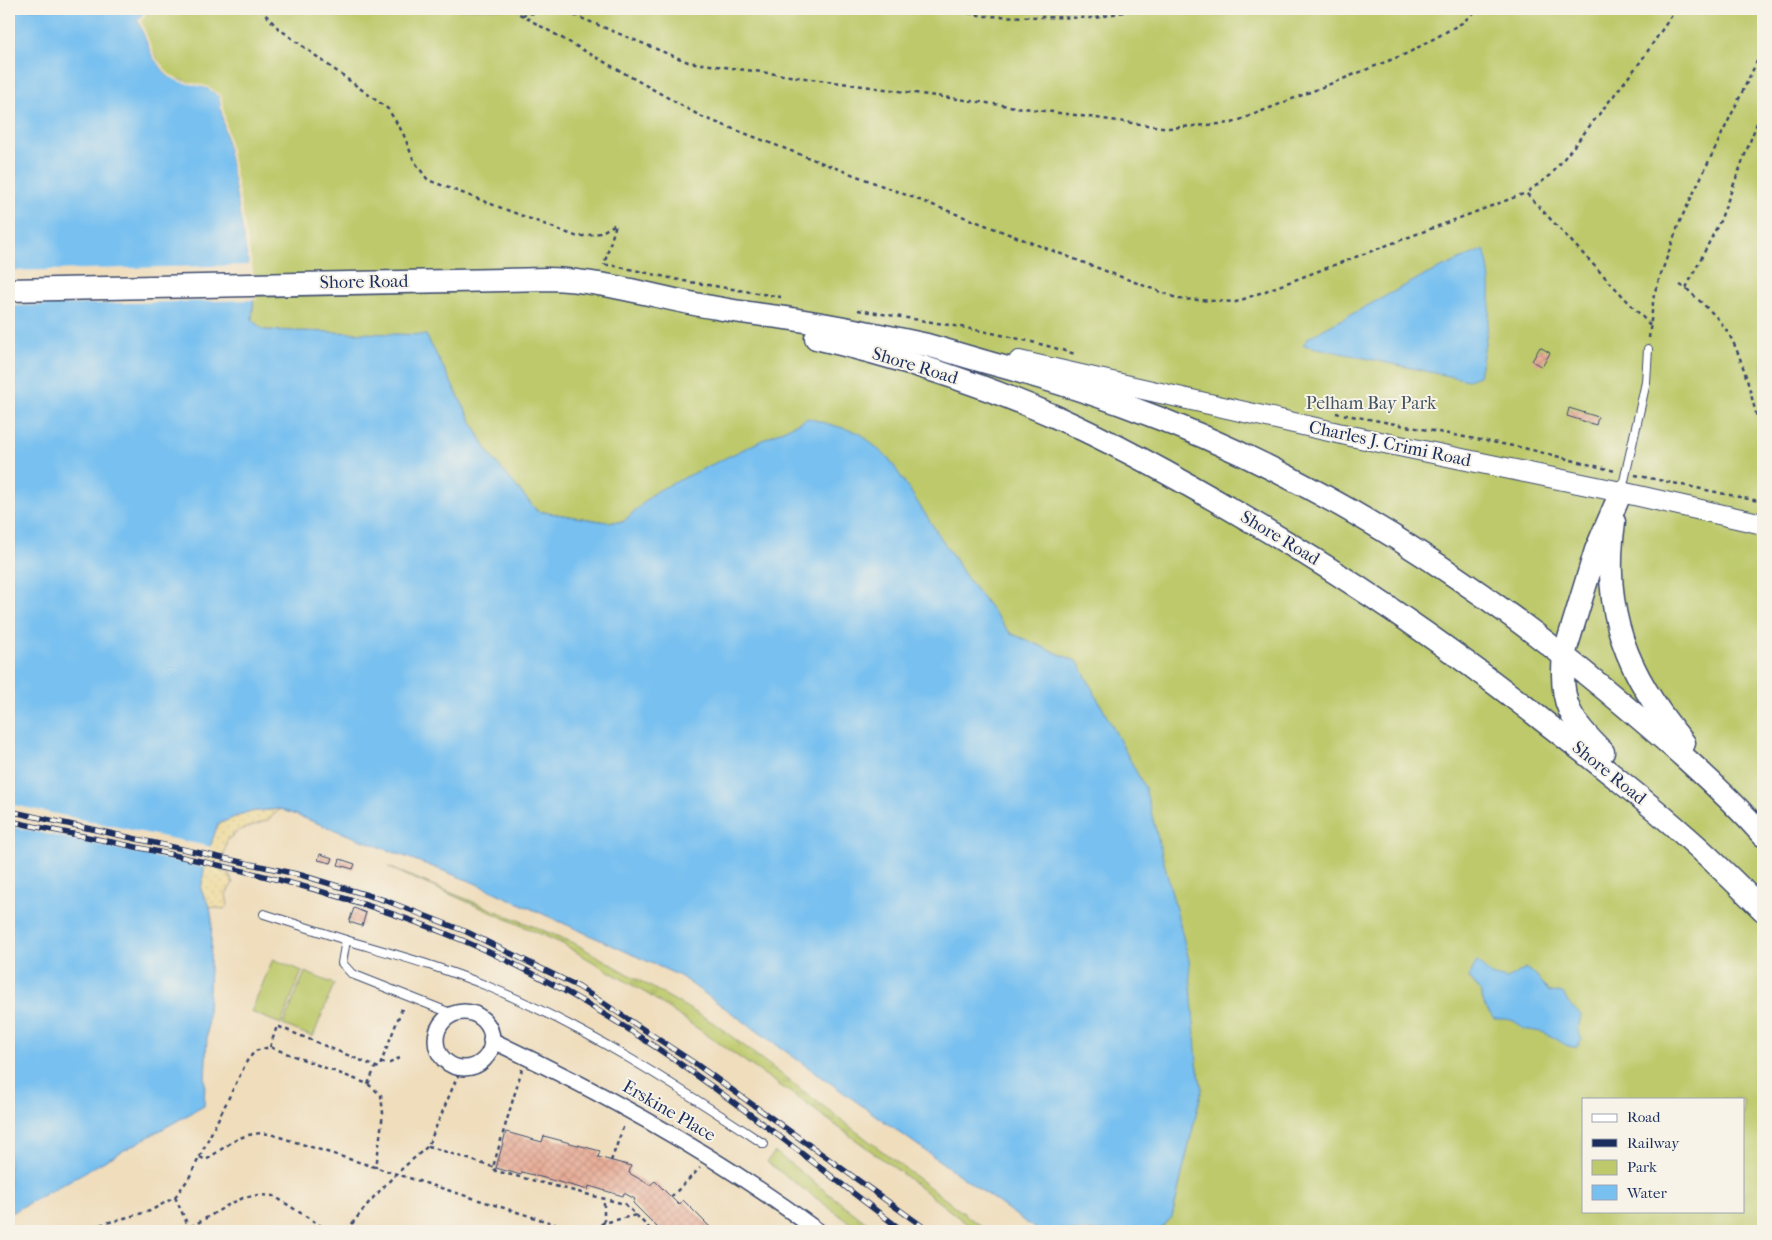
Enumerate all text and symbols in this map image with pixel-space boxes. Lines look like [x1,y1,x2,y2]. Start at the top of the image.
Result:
street label: Shore Road [319,271,409,293]
street label: Shore Road [870,343,961,389]
park label: Pelham Bay Park [1306,393,1437,414]
street label: Charles J. Crimi Road [1307,417,1473,471]
street label: Shore Road [1237,506,1324,570]
street label: Shore Road [1568,737,1650,809]
street label: Erskine Place [619,1076,719,1146]
legend [1582,1098,1744,1212]
text: Road [1627,1108,1661,1126]
text: Railway [1627,1134,1680,1152]
text: Park [1627,1158,1657,1176]
text: Water [1626,1184,1667,1202]

